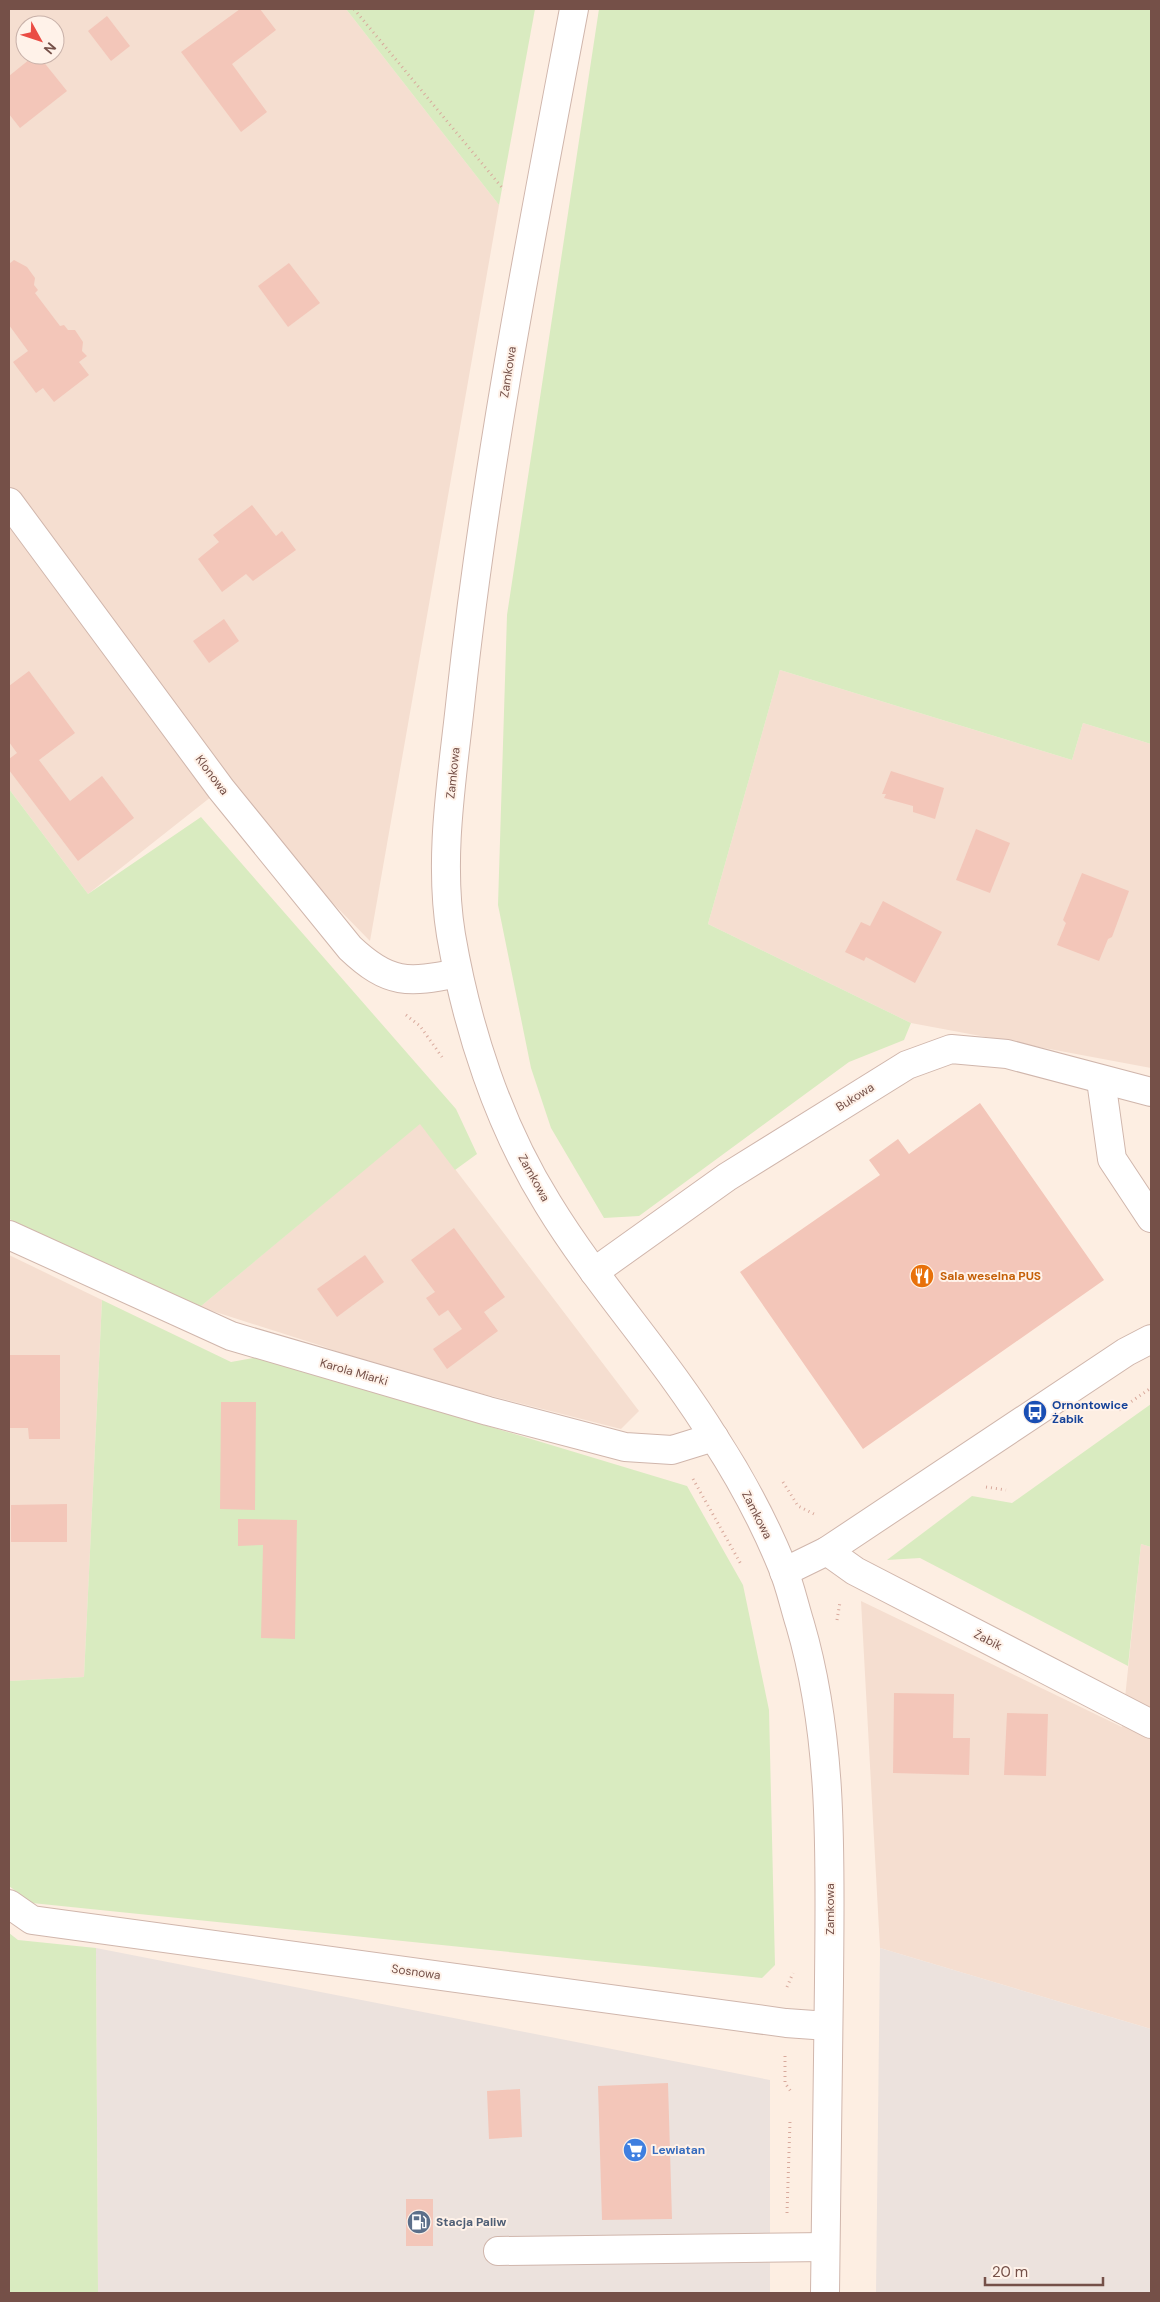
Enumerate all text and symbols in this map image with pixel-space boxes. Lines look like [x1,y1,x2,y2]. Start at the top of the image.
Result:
north arrow [15,15,65,65]
text: N [40,39,60,58]
street label: Zamkowa [496,345,520,399]
street label: Zamkowa [442,746,464,800]
street label: Klonowa [192,752,232,798]
street label: Bukowa [833,1079,877,1115]
street label: Zamkowa [514,1152,554,1204]
restaurant icon: Sala weselna PUS [909,1263,935,1289]
place label: Sala weselna PUS [940,1268,1041,1284]
street label: Karola Miarki [318,1355,390,1389]
place label: Ornontowice Żabik [1052,1397,1128,1427]
bus stop icon: Ornontowice Żabik [1022,1399,1048,1425]
street label: Zamkowa [738,1488,776,1542]
street label: Żabik [971,1626,1005,1654]
street label: Zamkowa [822,1883,838,1935]
street label: Sosnowa [390,1961,442,1983]
supermarket icon: Lewiatan [622,2137,648,2163]
place label: Lewiatan [652,2142,705,2158]
fuel station icon: Stacja Paliw [406,2209,432,2235]
place label: Stacja Paliw [436,2214,506,2230]
scale bar [985,2254,1102,2286]
text: 20 m [992,2262,1028,2282]

